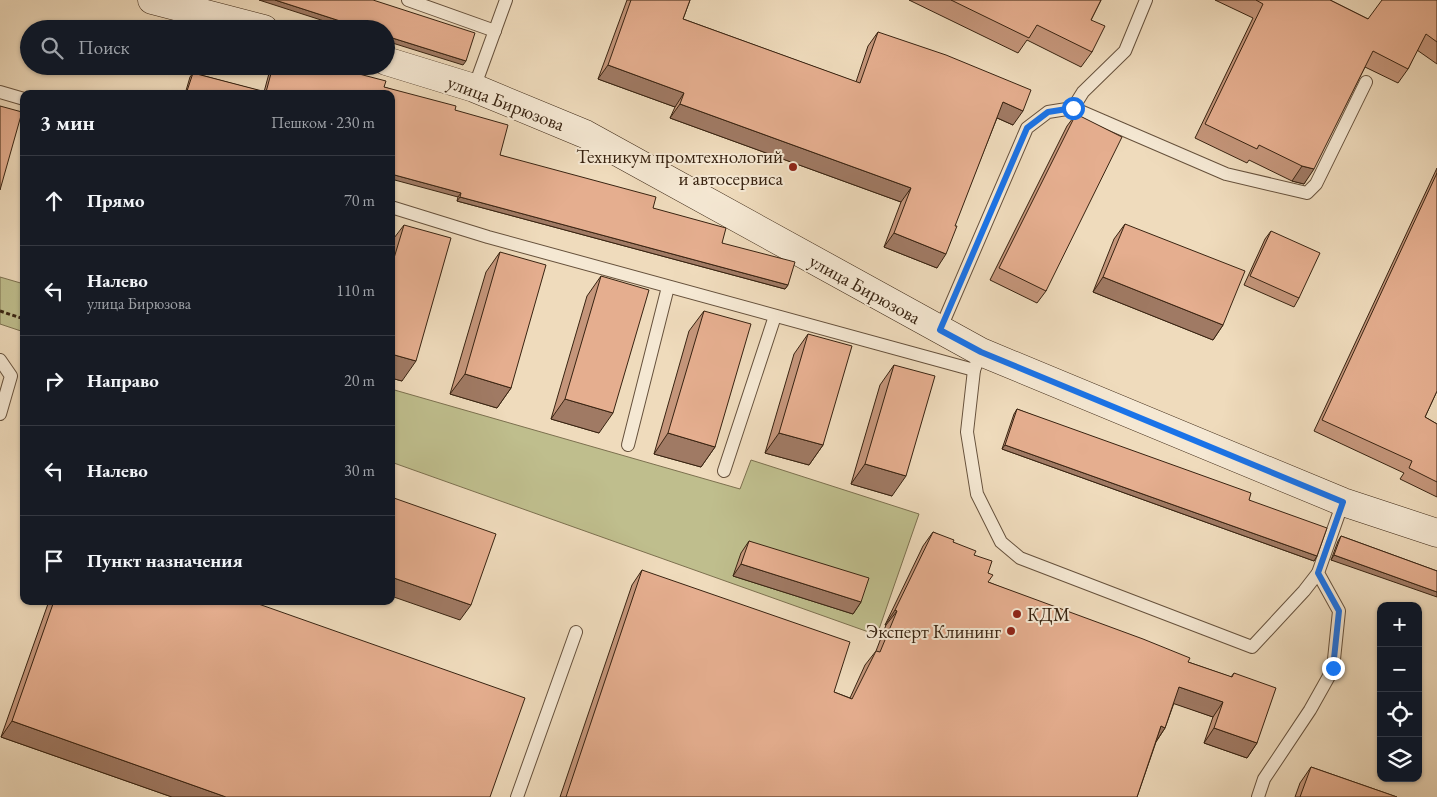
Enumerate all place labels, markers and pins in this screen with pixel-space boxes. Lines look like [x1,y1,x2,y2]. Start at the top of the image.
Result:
place label: Техникум промтехнологий и автосервиса [576,144,783,191]
marker: Техникум промтехнологий и автосервиса [787,161,799,173]
place label: КДМ [1027,602,1070,627]
marker: КДМ [1011,608,1023,620]
place label: Эксперт Клининг [866,619,1001,644]
marker: Эксперт Клининг [1005,625,1017,637]

